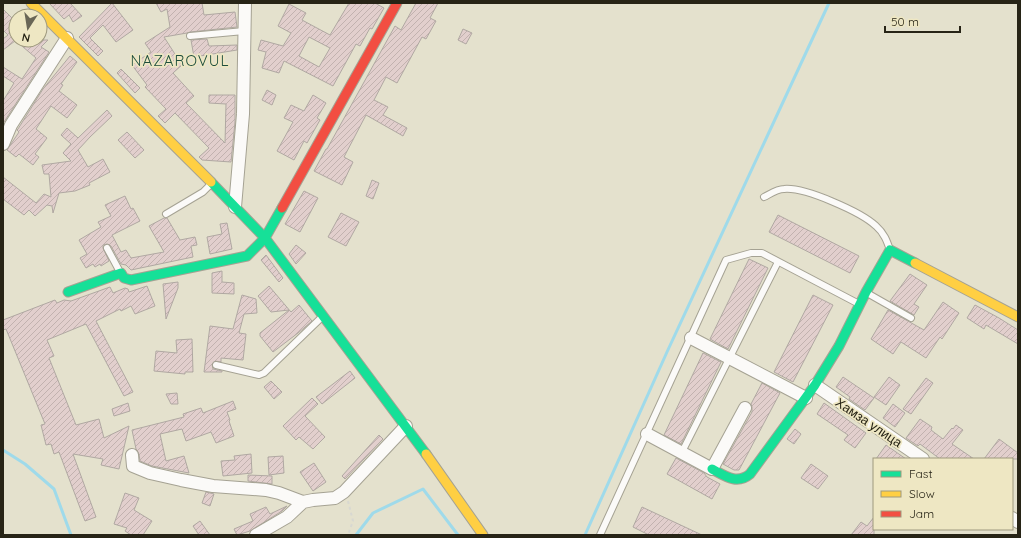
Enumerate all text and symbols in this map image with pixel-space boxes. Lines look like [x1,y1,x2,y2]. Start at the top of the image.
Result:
north arrow [8,8,48,48]
scale bar [885,8,960,34]
text: 50 m [891,14,919,29]
text: N [21,30,31,45]
district label: NAZAROVUL [131,51,229,70]
street label: Хамза улица [833,394,906,451]
legend [873,458,1013,530]
text: Fast [909,466,933,481]
text: Slow [909,486,935,501]
text: Jam [909,506,934,521]

